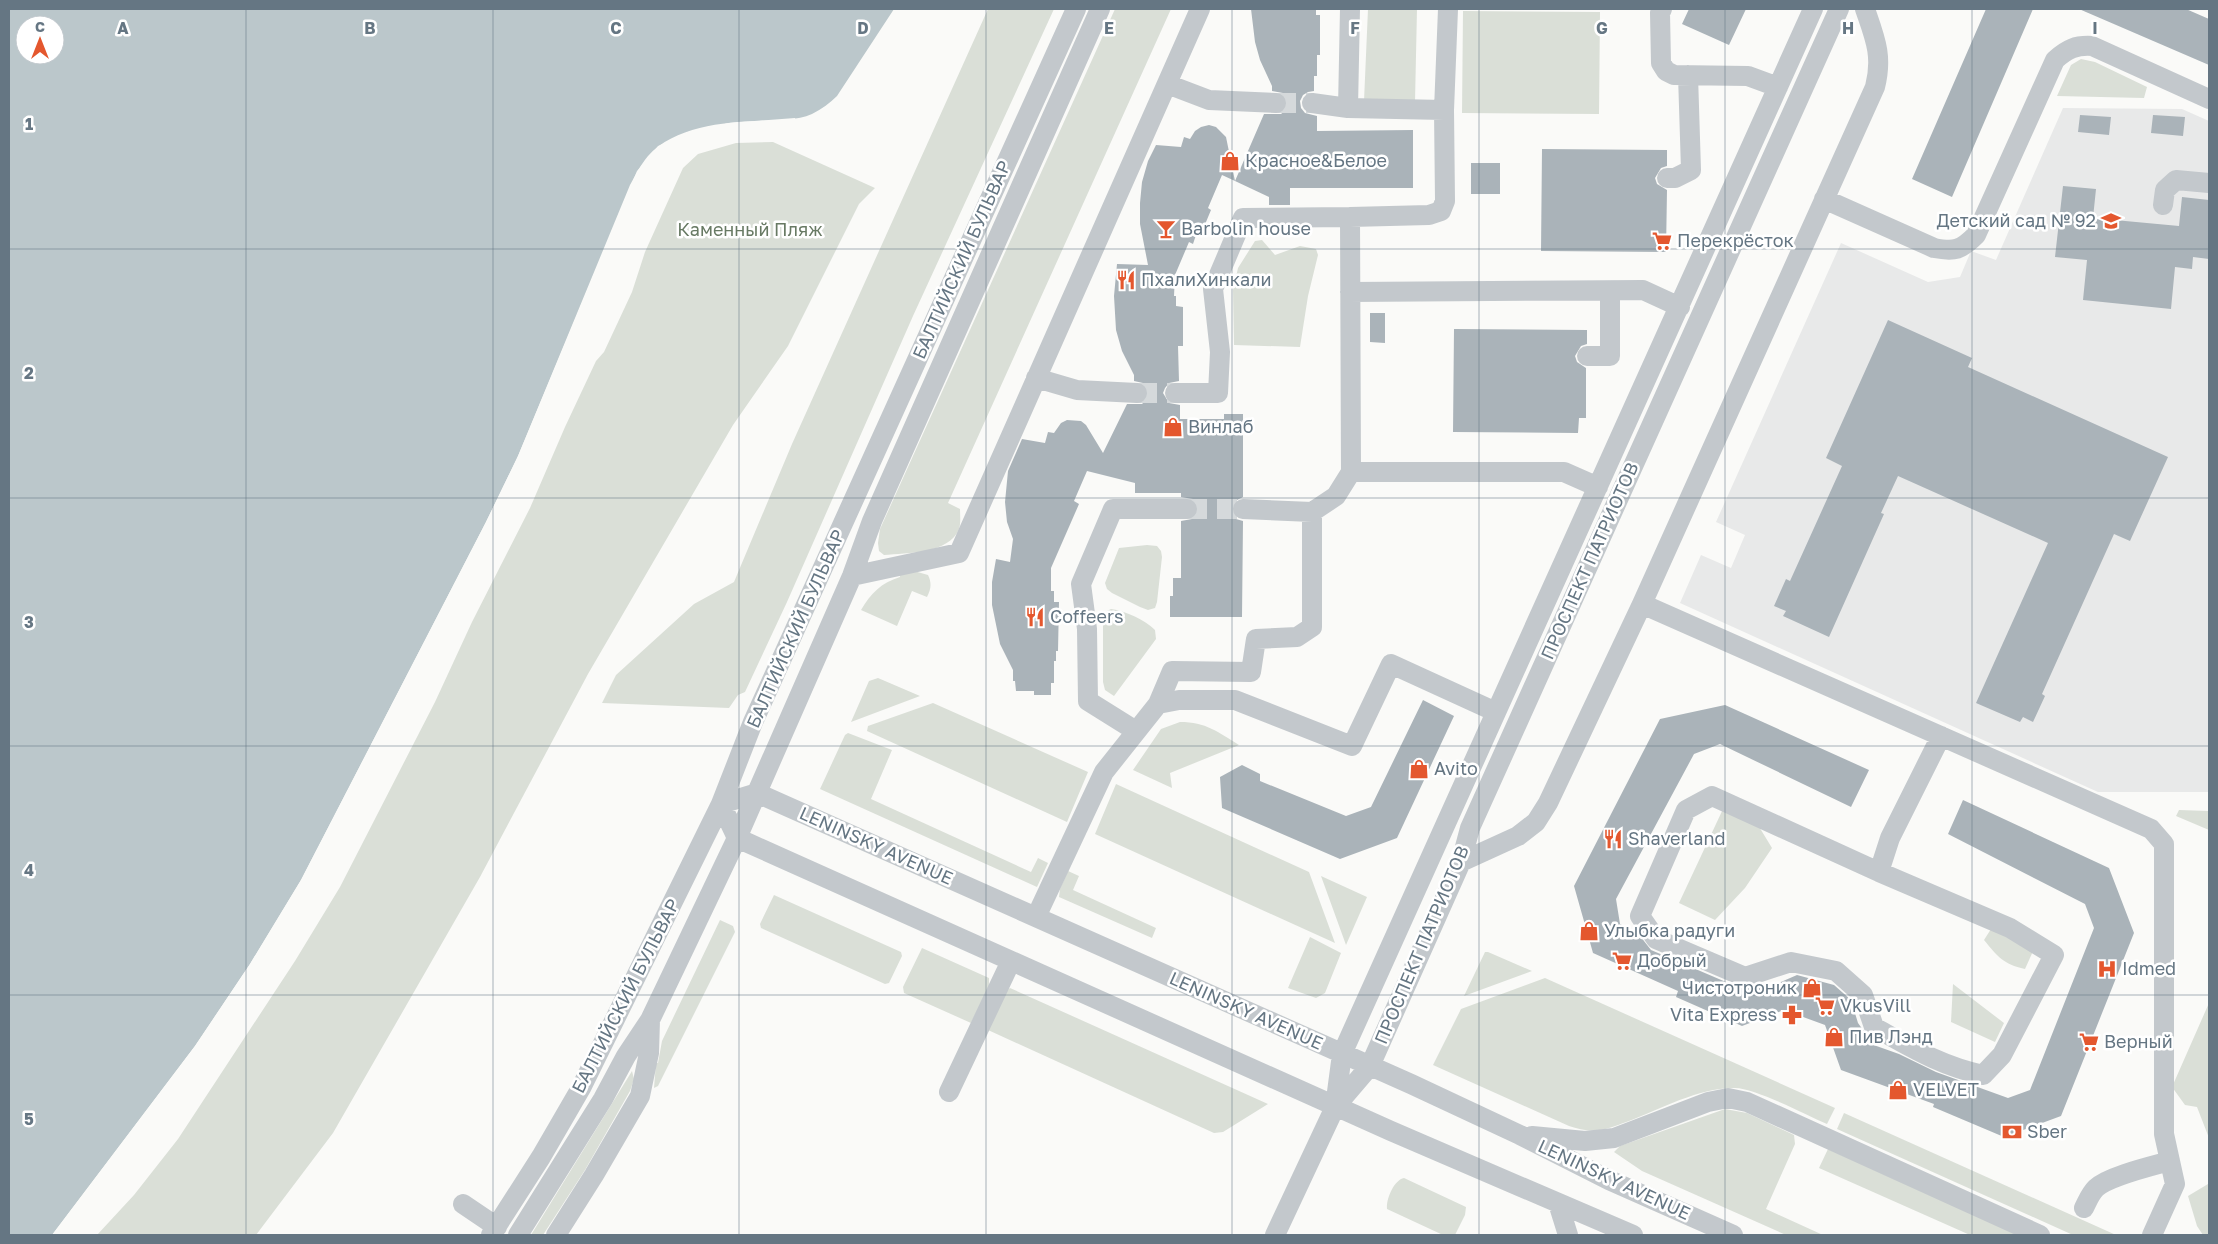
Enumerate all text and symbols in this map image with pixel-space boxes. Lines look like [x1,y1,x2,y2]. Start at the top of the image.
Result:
north arrow [15,15,65,65]
text: С [35,18,45,35]
text: A [117,18,129,38]
text: B [364,18,376,38]
text: C [610,18,622,38]
text: D [857,18,869,38]
text: E [1104,18,1114,38]
text: F [1350,18,1360,38]
text: G [1596,18,1608,38]
text: H [1842,18,1854,38]
text: I [2092,18,2098,38]
text: 1 [25,114,33,134]
place label: Красное&Белое [1245,149,1387,171]
shop icon: Красное&Белое [1219,150,1241,172]
street label: БАЛТИЙСКИЙ БУЛЬВАР [907,157,1015,362]
place label: Детский сад № 92 [1937,209,2096,231]
school or university icon: Детский сад № 92 [2100,210,2122,232]
place label: Barbolin house [1181,217,1311,239]
park label: Каменный Пляж [677,218,823,240]
bar icon: Barbolin house [1155,218,1177,240]
place label: Перекрёсток [1677,229,1794,251]
supermarket icon: Перекрёсток [1651,230,1673,252]
place label: ПхалиХинкали [1141,268,1272,290]
restaurant icon: ПхалиХинкали [1115,269,1137,291]
text: 2 [24,363,34,383]
place label: Винлаб [1188,415,1253,437]
shop icon: Винлаб [1162,416,1184,438]
street label: ПРОСПЕКТ ПАТРИОТОВ [1536,459,1643,663]
street label: БАЛТИЙСКИЙ БУЛЬВАР [741,526,849,731]
place label: Coffeers [1050,605,1123,627]
restaurant icon: Coffeers [1024,606,1046,628]
text: 3 [24,612,34,632]
place label: Avito [1434,757,1478,779]
shop icon: Avito [1408,758,1430,780]
street label: LENINSKY AVENUE [796,801,957,889]
place label: Shaverland [1628,827,1726,849]
restaurant icon: Shaverland [1602,828,1624,850]
street label: ПРОСПЕКТ ПАТРИОТОВ [1369,842,1473,1047]
text: 4 [24,860,34,880]
street label: БАЛТИЙСКИЙ БУЛЬВАР [567,895,684,1096]
place label: Улыбка радуги [1604,919,1735,941]
shop icon: Улыбка радуги [1578,920,1600,942]
place label: Добрый [1637,949,1707,971]
supermarket icon: Добрый [1611,950,1633,972]
place label: Idmed [2122,957,2176,979]
hospital icon: Idmed [2096,958,2118,980]
street label: LENINSKY AVENUE [1166,966,1327,1054]
place label: Чистотроник [1682,976,1797,998]
shop icon: Чистотроник [1801,977,1823,999]
place label: VkusVill [1840,994,1911,1016]
supermarket icon: VkusVill [1814,995,1836,1017]
place label: Vita Express [1670,1003,1777,1025]
pharmacy icon: Vita Express [1781,1004,1803,1026]
place label: Пив Лэнд [1849,1025,1933,1047]
shop icon: Пив Лэнд [1823,1026,1845,1048]
place label: Верный [2104,1030,2173,1052]
supermarket icon: Верный [2078,1031,2100,1053]
place label: VELVET [1913,1078,1979,1100]
shop icon: VELVET [1887,1079,1909,1101]
text: 5 [24,1109,34,1129]
place label: Sber [2027,1120,2067,1142]
bank icon: Sber [2001,1121,2023,1143]
street label: LENINSKY AVENUE [1535,1134,1694,1224]

